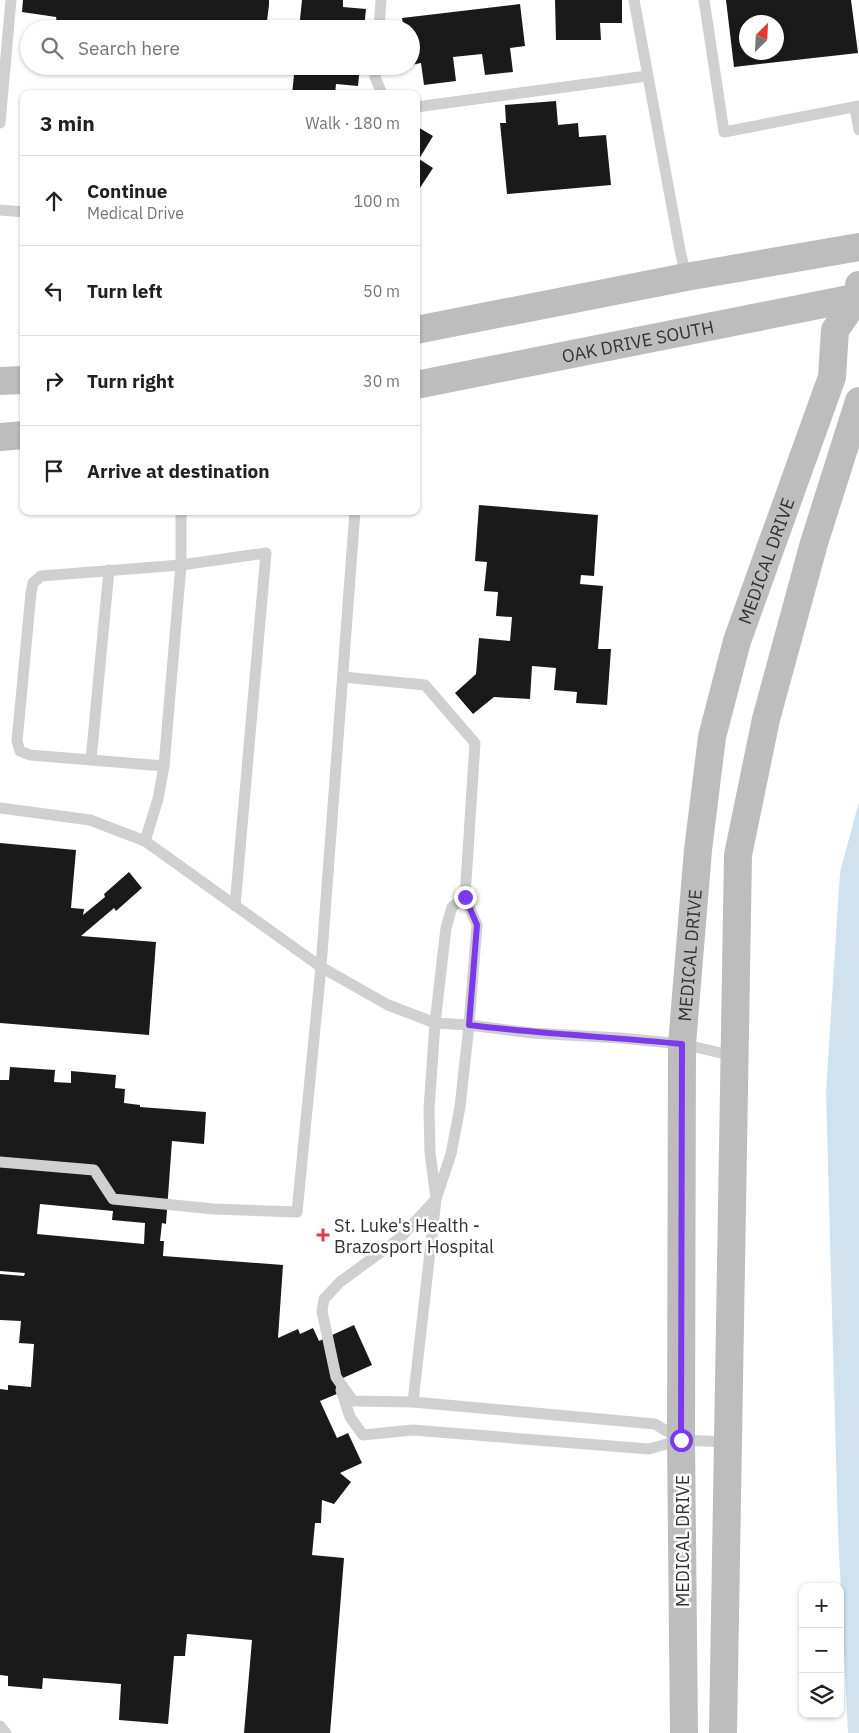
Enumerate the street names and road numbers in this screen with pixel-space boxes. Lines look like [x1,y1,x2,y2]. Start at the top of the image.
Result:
street label: OAK DRIVE SOUTH [560,315,716,367]
street label: MEDICAL DRIVE [733,494,799,627]
street label: MEDICAL DRIVE [672,888,706,1022]
street label: MEDICAL DRIVE [671,1475,694,1607]

